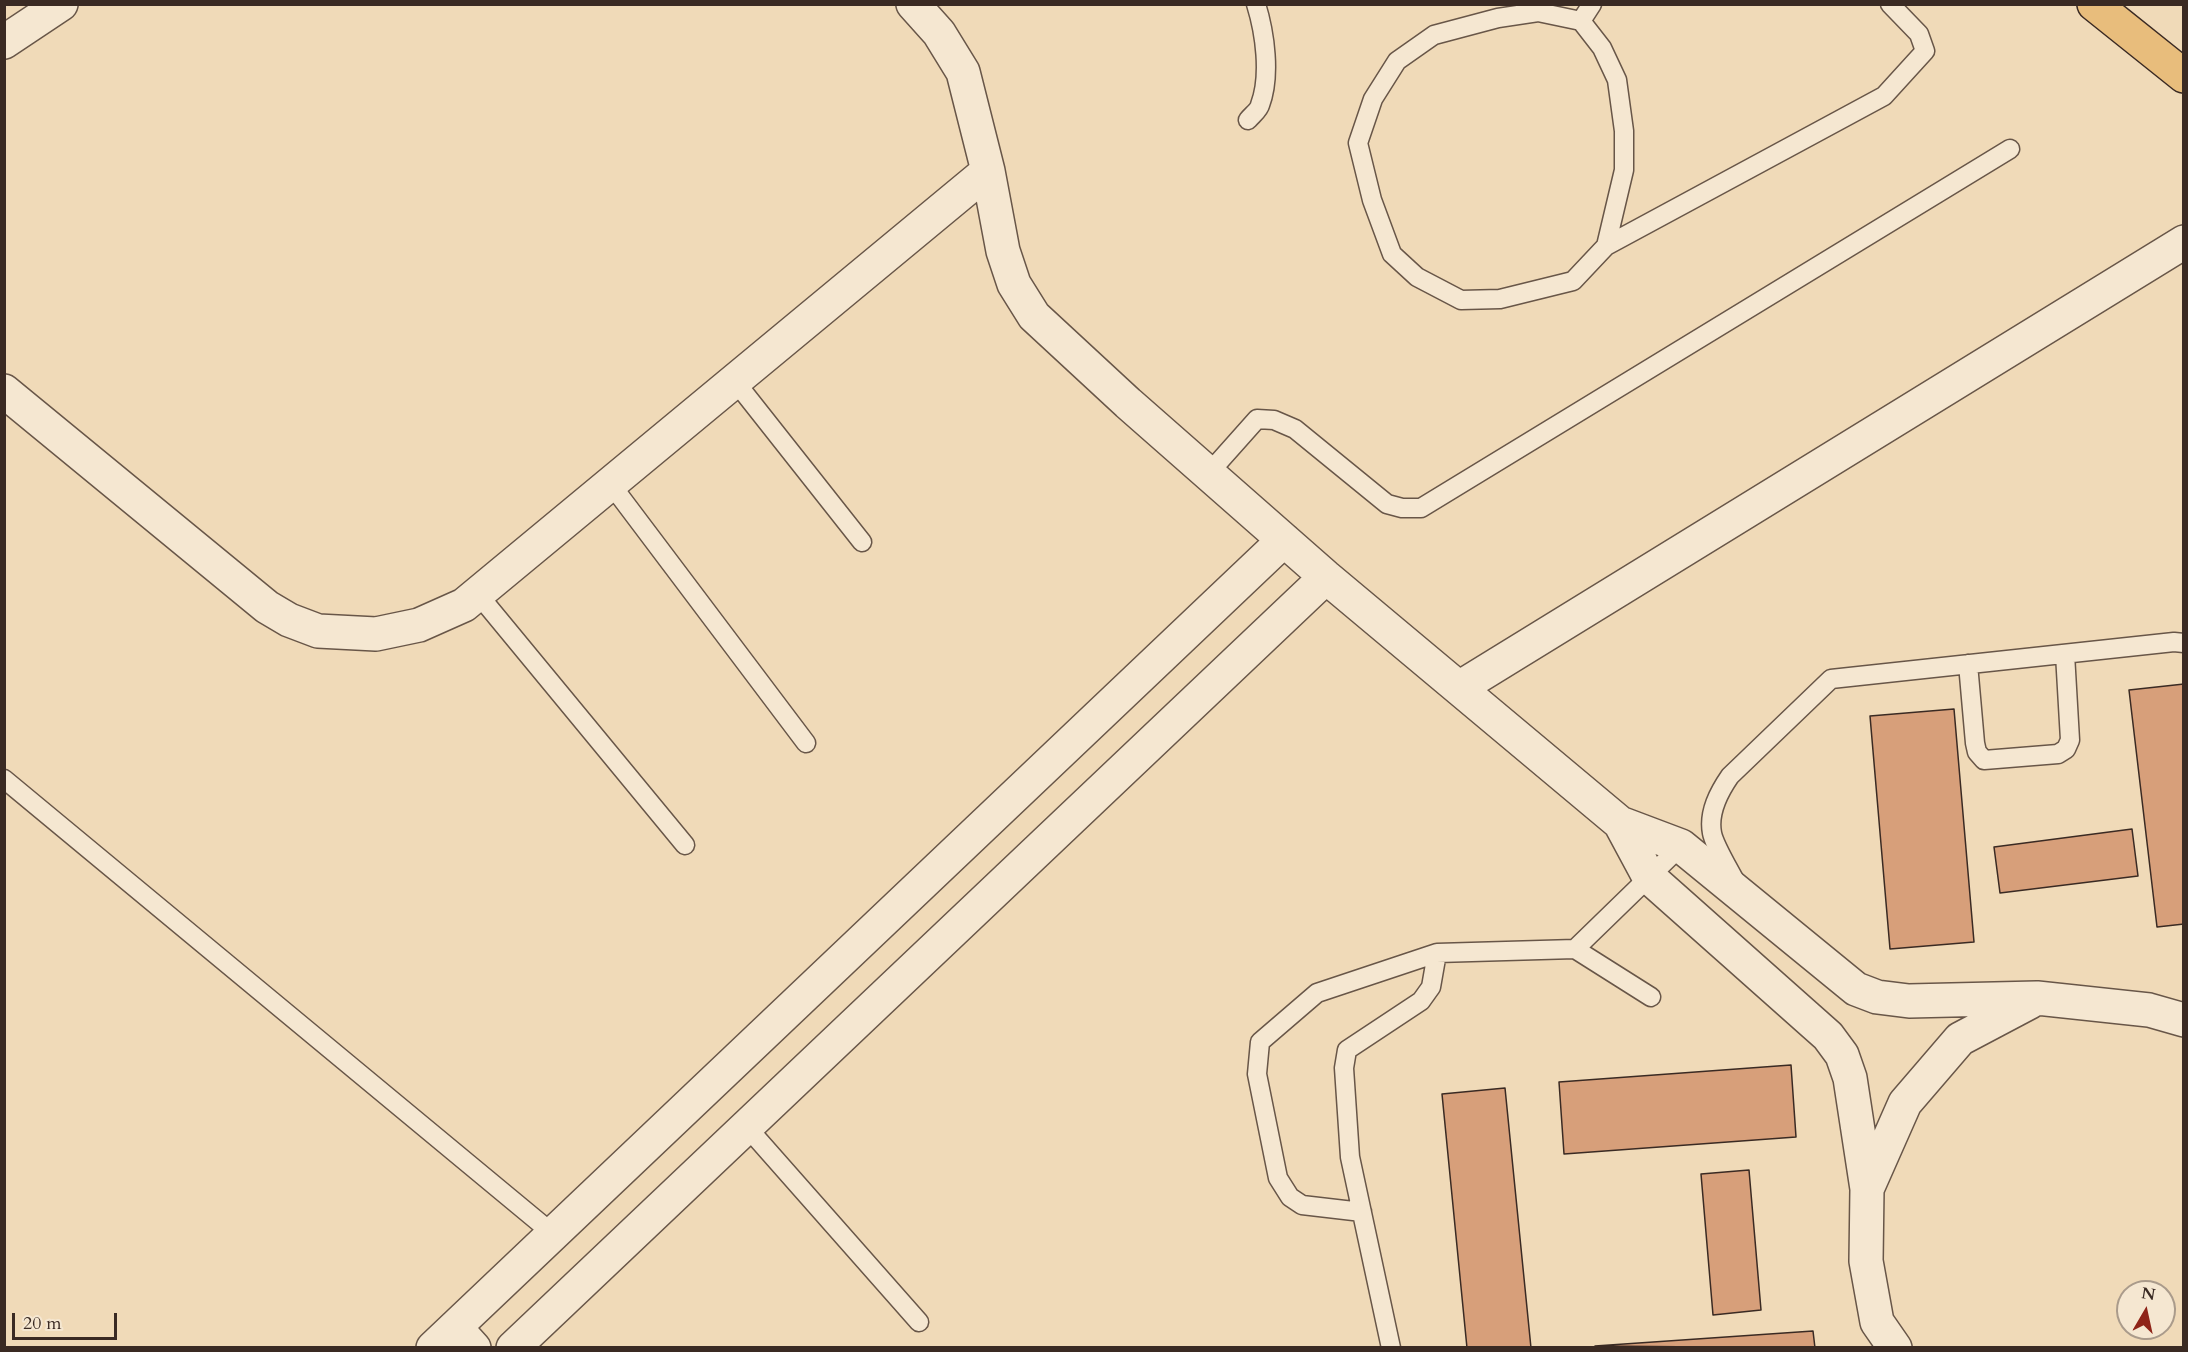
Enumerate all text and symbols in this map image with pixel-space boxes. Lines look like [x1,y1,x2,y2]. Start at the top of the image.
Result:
north arrow [2116,1280,2176,1340]
text: N [2140,1282,2157,1306]
scale bar [15,1301,120,1339]
text: 20 m [23,1311,62,1336]

